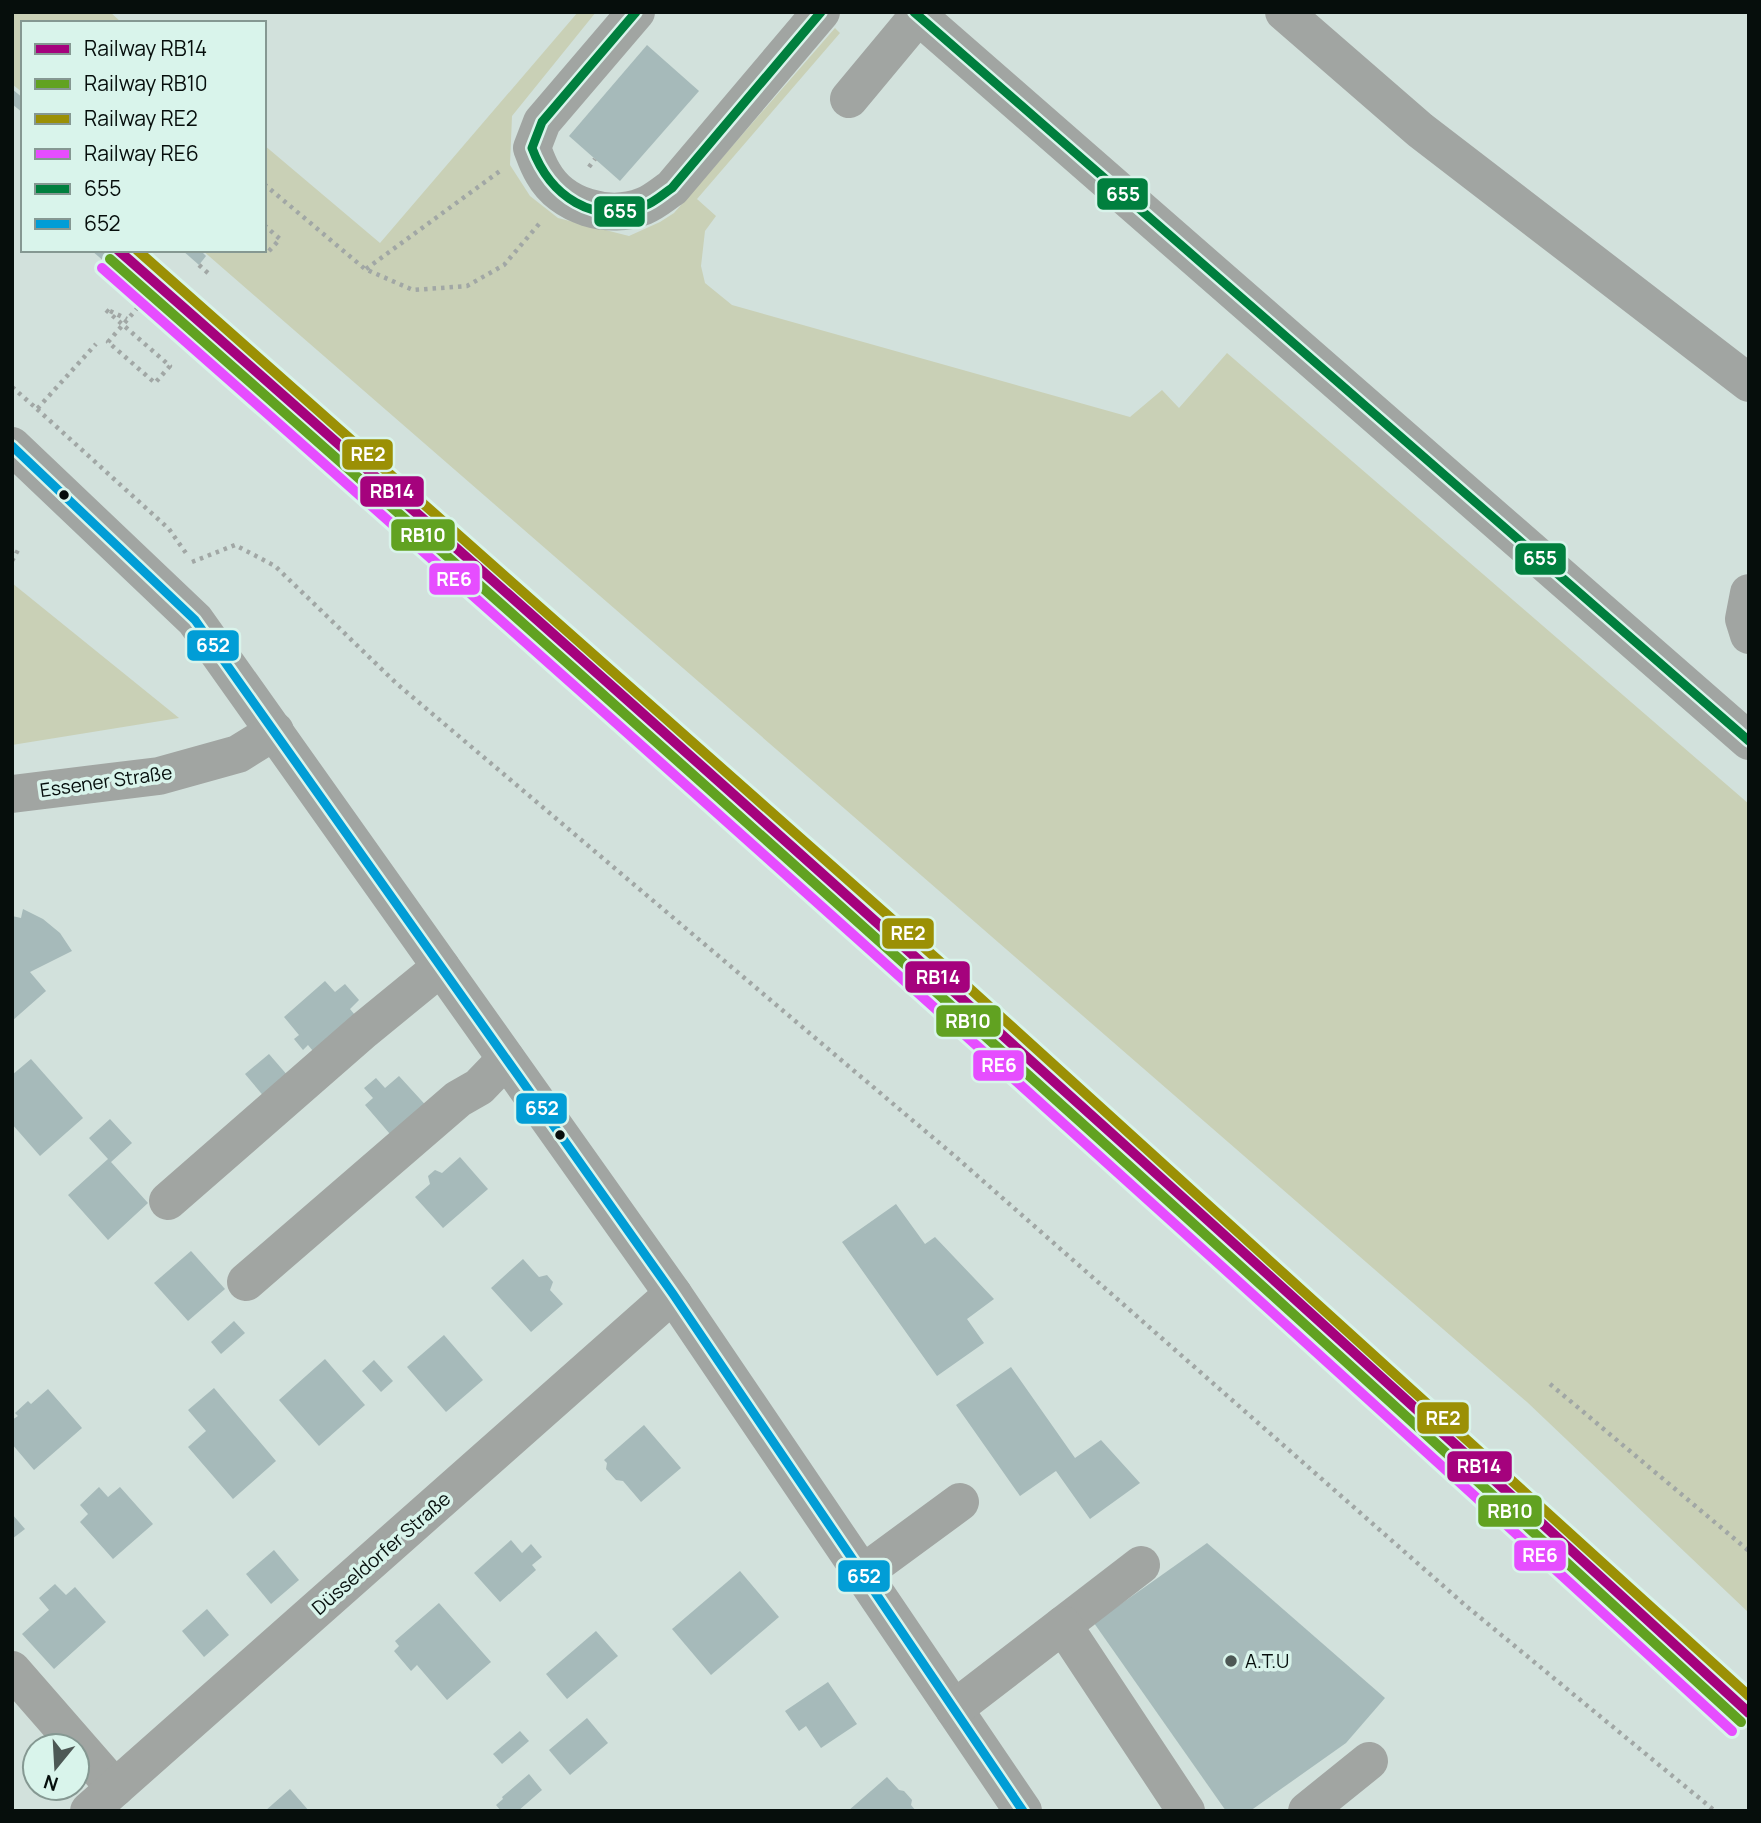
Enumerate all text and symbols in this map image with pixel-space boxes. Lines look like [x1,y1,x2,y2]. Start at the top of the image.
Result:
legend [21,21,266,252]
text: Railway RB14 [84,34,207,62]
text: Railway RB10 [84,69,208,97]
text: Railway RE2 [84,104,198,132]
text: Railway RE6 [84,139,199,167]
text: 655 [84,174,121,202]
line badge: 655 [1096,177,1149,211]
text: 655 [1106,181,1140,207]
line badge: 655 [593,195,646,228]
text: 655 [603,198,637,224]
text: 652 [84,209,121,237]
line badge: RE2 [341,438,394,471]
text: RE2 [351,441,385,467]
line badge: RB14 [359,475,425,508]
text: RB14 [370,478,414,504]
unlabelled marker [57,488,71,502]
line badge: RB10 [390,518,456,552]
text: RB10 [400,522,446,548]
line badge: 655 [1514,542,1567,576]
text: 655 [1523,545,1557,571]
line badge: RE6 [428,562,481,596]
text: RE6 [436,566,472,592]
line badge: 652 [186,629,240,662]
text: 652 [196,632,230,658]
street label: Essener Straße [38,759,174,803]
line badge: RE2 [881,917,935,950]
text: RE2 [891,920,925,946]
line badge: RB14 [904,960,971,994]
text: RB14 [916,964,960,990]
line badge: RB10 [935,1004,1002,1038]
text: RB10 [945,1008,991,1034]
line badge: RE6 [972,1049,1025,1082]
text: RE6 [981,1052,1017,1078]
line badge: 652 [515,1092,568,1125]
text: 652 [525,1095,559,1121]
unlabelled marker [553,1128,567,1142]
line badge: RE2 [1416,1401,1470,1435]
text: RE2 [1426,1405,1460,1431]
line badge: RB14 [1446,1450,1513,1483]
text: RB14 [1457,1453,1501,1479]
street label: Düsseldorfer Straße [306,1486,456,1620]
line badge: RB10 [1477,1494,1543,1528]
text: RB10 [1487,1498,1533,1524]
line badge: RE6 [1513,1539,1567,1572]
text: RE6 [1522,1542,1558,1568]
line badge: 652 [837,1559,891,1593]
text: 652 [847,1563,881,1589]
place label: A.T.U [1245,1648,1289,1674]
marker: A.T.U [1223,1653,1239,1669]
north arrow [21,1732,91,1802]
text: N [40,1769,61,1798]

